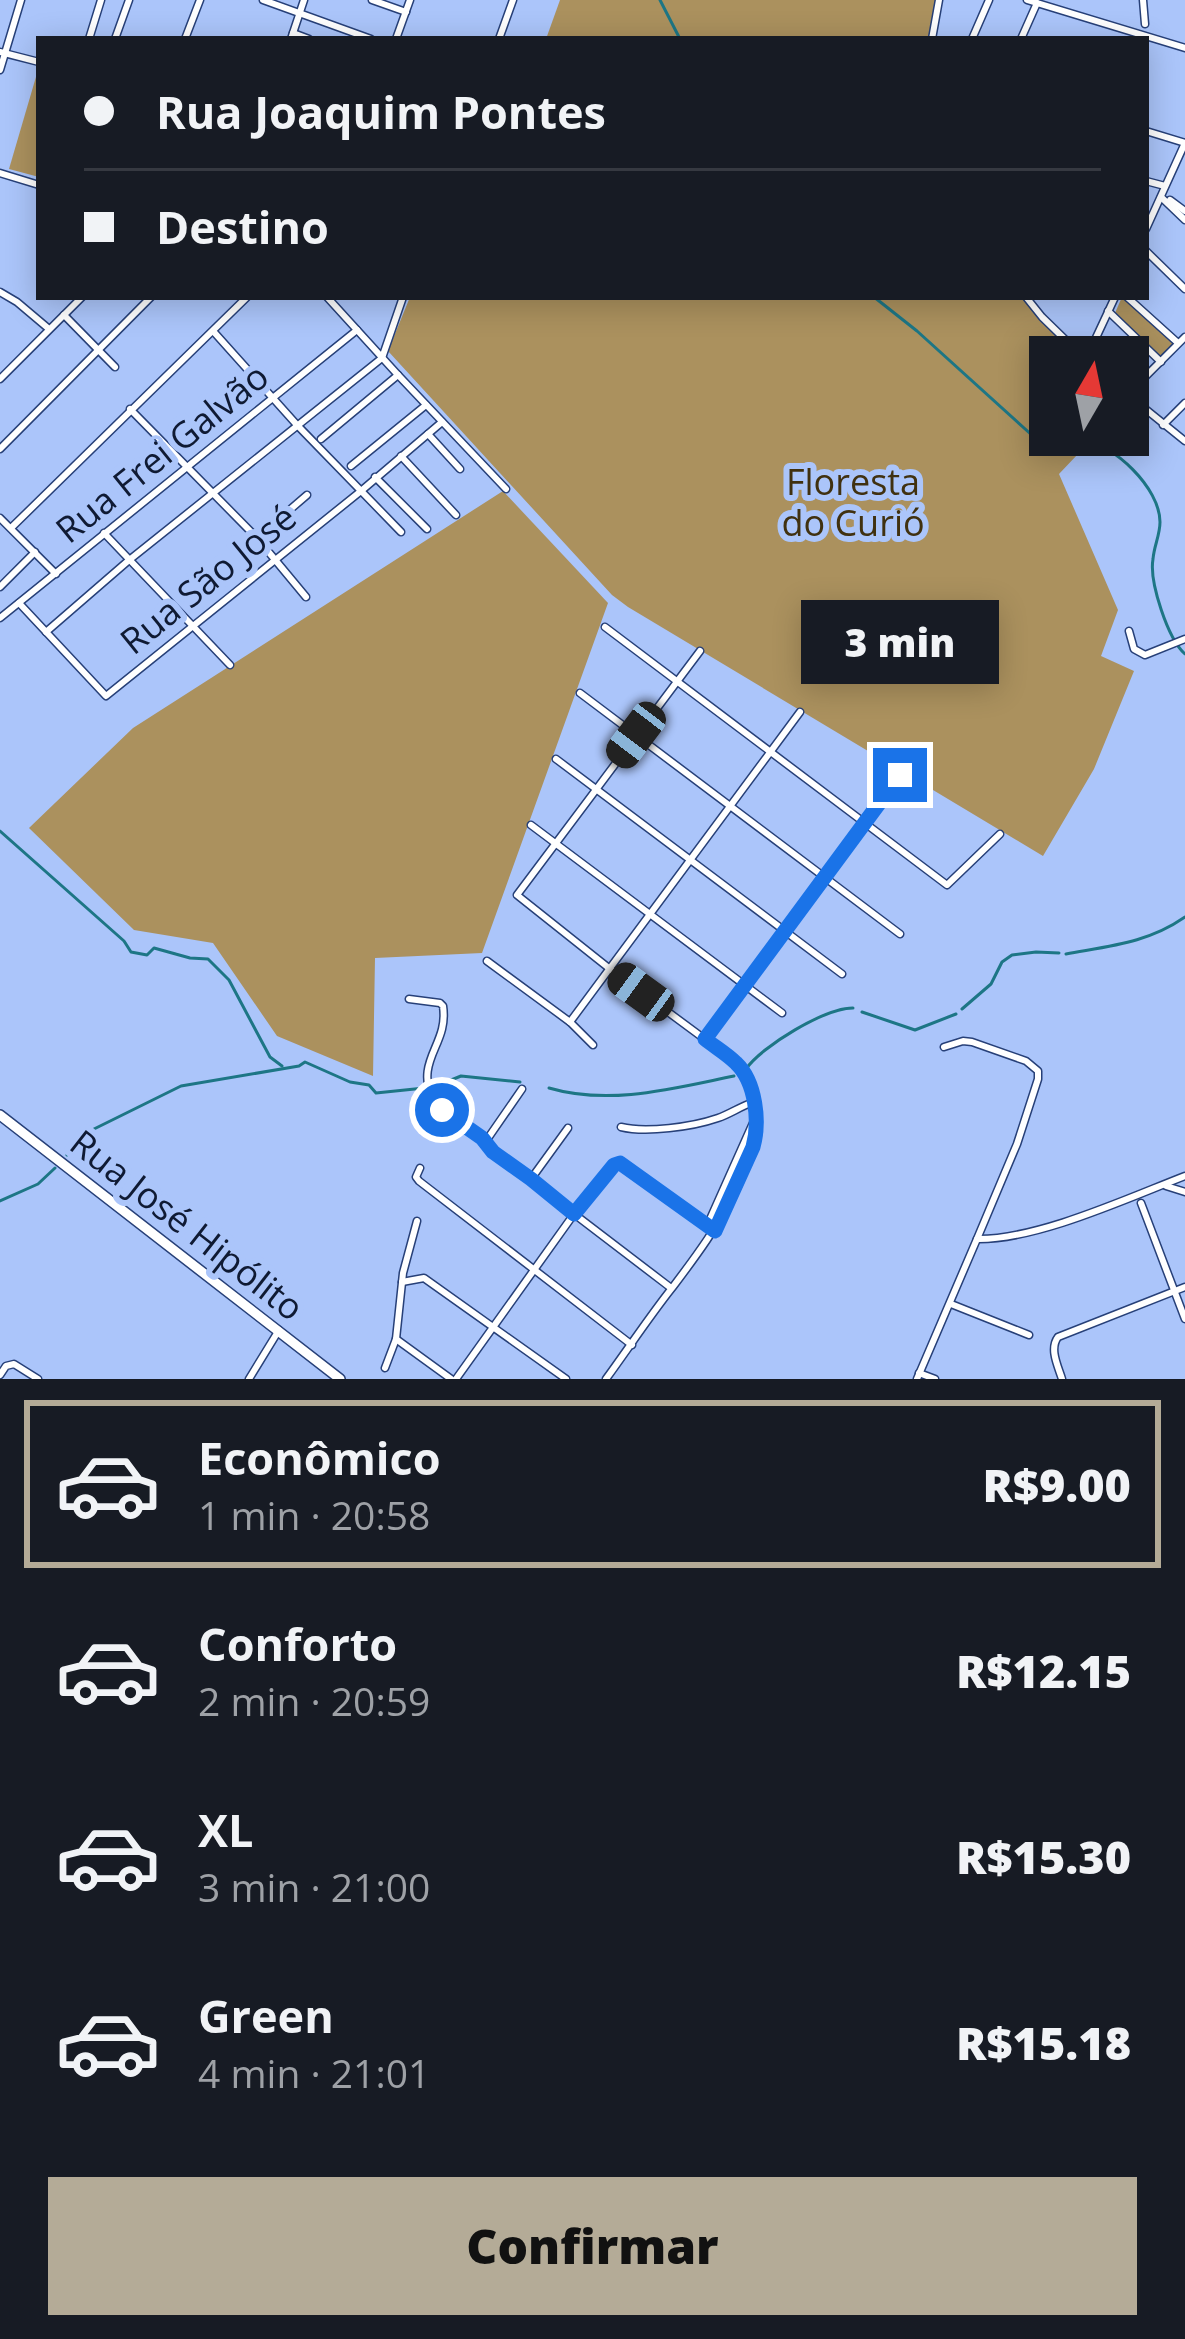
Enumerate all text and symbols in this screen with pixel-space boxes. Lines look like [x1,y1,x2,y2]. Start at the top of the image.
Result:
text: Rua Joaquim Pontes [156,81,606,142]
text: Destino [156,196,329,257]
north arrow [1029,336,1149,456]
map controls [1029,336,1149,456]
street label: Rua Frei Galvão [45,352,278,554]
park label: Floresta do Curió [781,457,925,547]
street label: Rua São José [109,493,306,665]
callout: 3 min [801,601,999,685]
text: 3 min [845,615,955,668]
car [600,695,672,775]
route end [873,748,927,802]
car [601,956,681,1028]
route start [415,1083,469,1137]
street label: Rua José Hipólito [60,1118,314,1331]
text: Econômico [198,1427,441,1488]
icon: car [54,1430,162,1538]
text: R$9.00 [982,1454,1131,1515]
text: 1 min · 20:58 [198,1488,430,1541]
text: Conforto [198,1613,397,1674]
icon: car [54,1616,162,1724]
text: R$12.15 [956,1640,1131,1701]
text: 2 min · 20:59 [198,1674,430,1727]
text: XL [198,1799,253,1860]
icon: car [54,1802,162,1910]
text: R$15.30 [956,1826,1131,1887]
text: 3 min · 21:00 [198,1860,430,1913]
text: Green [198,1985,334,2046]
icon: car [54,1988,162,2096]
text: R$15.18 [956,2012,1131,2073]
text: 4 min · 21:01 [198,2046,430,2099]
button: Confirmar [48,2177,1137,2315]

